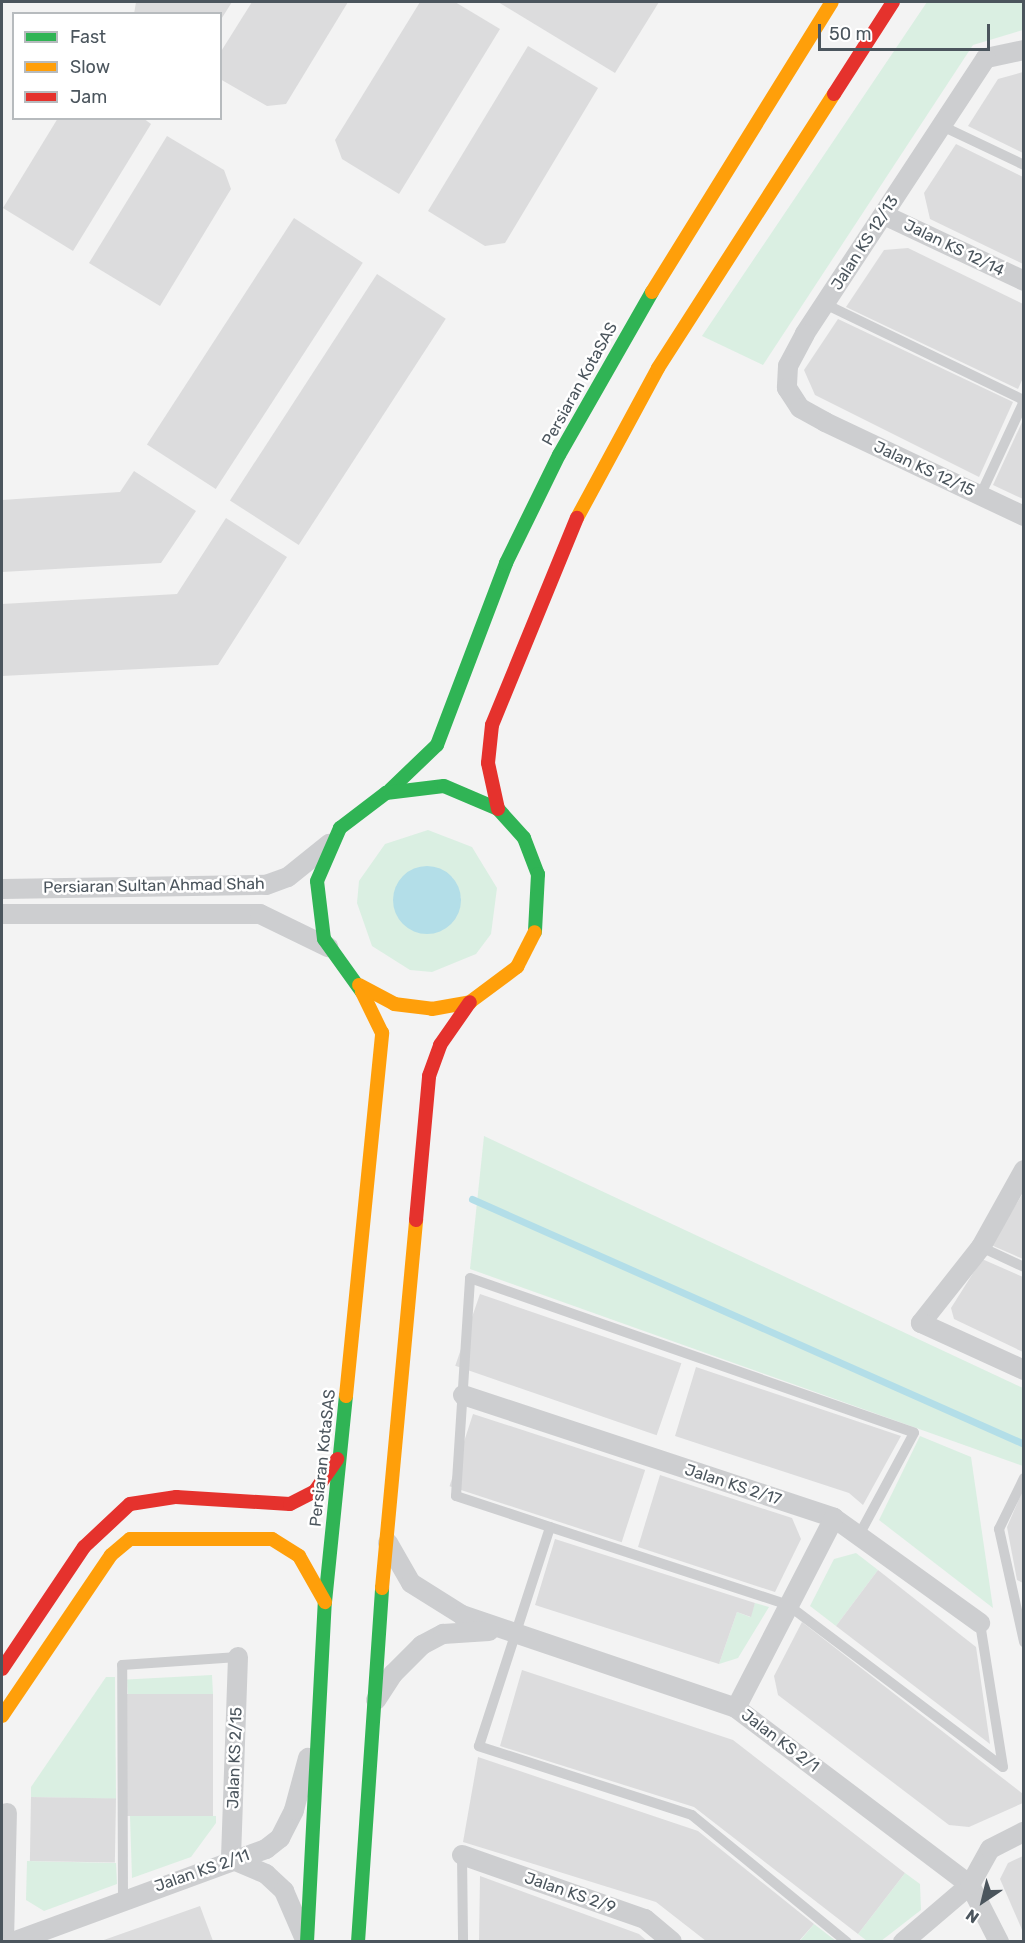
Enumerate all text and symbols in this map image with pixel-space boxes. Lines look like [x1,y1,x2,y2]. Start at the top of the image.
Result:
legend [12,12,222,120]
scale bar [821,12,994,50]
text: 50 m [829,23,872,45]
text: Fast [70,26,106,48]
text: Slow [70,56,110,78]
text: Jam [70,86,107,108]
street label: Jalan KS 12/13 [827,192,903,294]
street label: Jalan KS 12/14 [901,215,1007,281]
street label: Persiaran KotaSAS [538,319,622,449]
street label: Jalan KS 12/15 [871,437,977,501]
street label: Persiaran Sultan Ahmad Shah [43,874,265,898]
street label: Persiaran KotaSAS [306,1388,340,1528]
street label: Jalan KS 2/17 [682,1460,784,1510]
street label: Jalan KS 2/1 [737,1706,823,1776]
street label: Jalan KS 2/15 [224,1707,246,1809]
street label: Jalan KS 2/11 [152,1846,252,1896]
street label: Jalan KS 2/9 [522,1868,618,1918]
north arrow [953,1871,1013,1931]
text: N [962,1905,983,1927]

